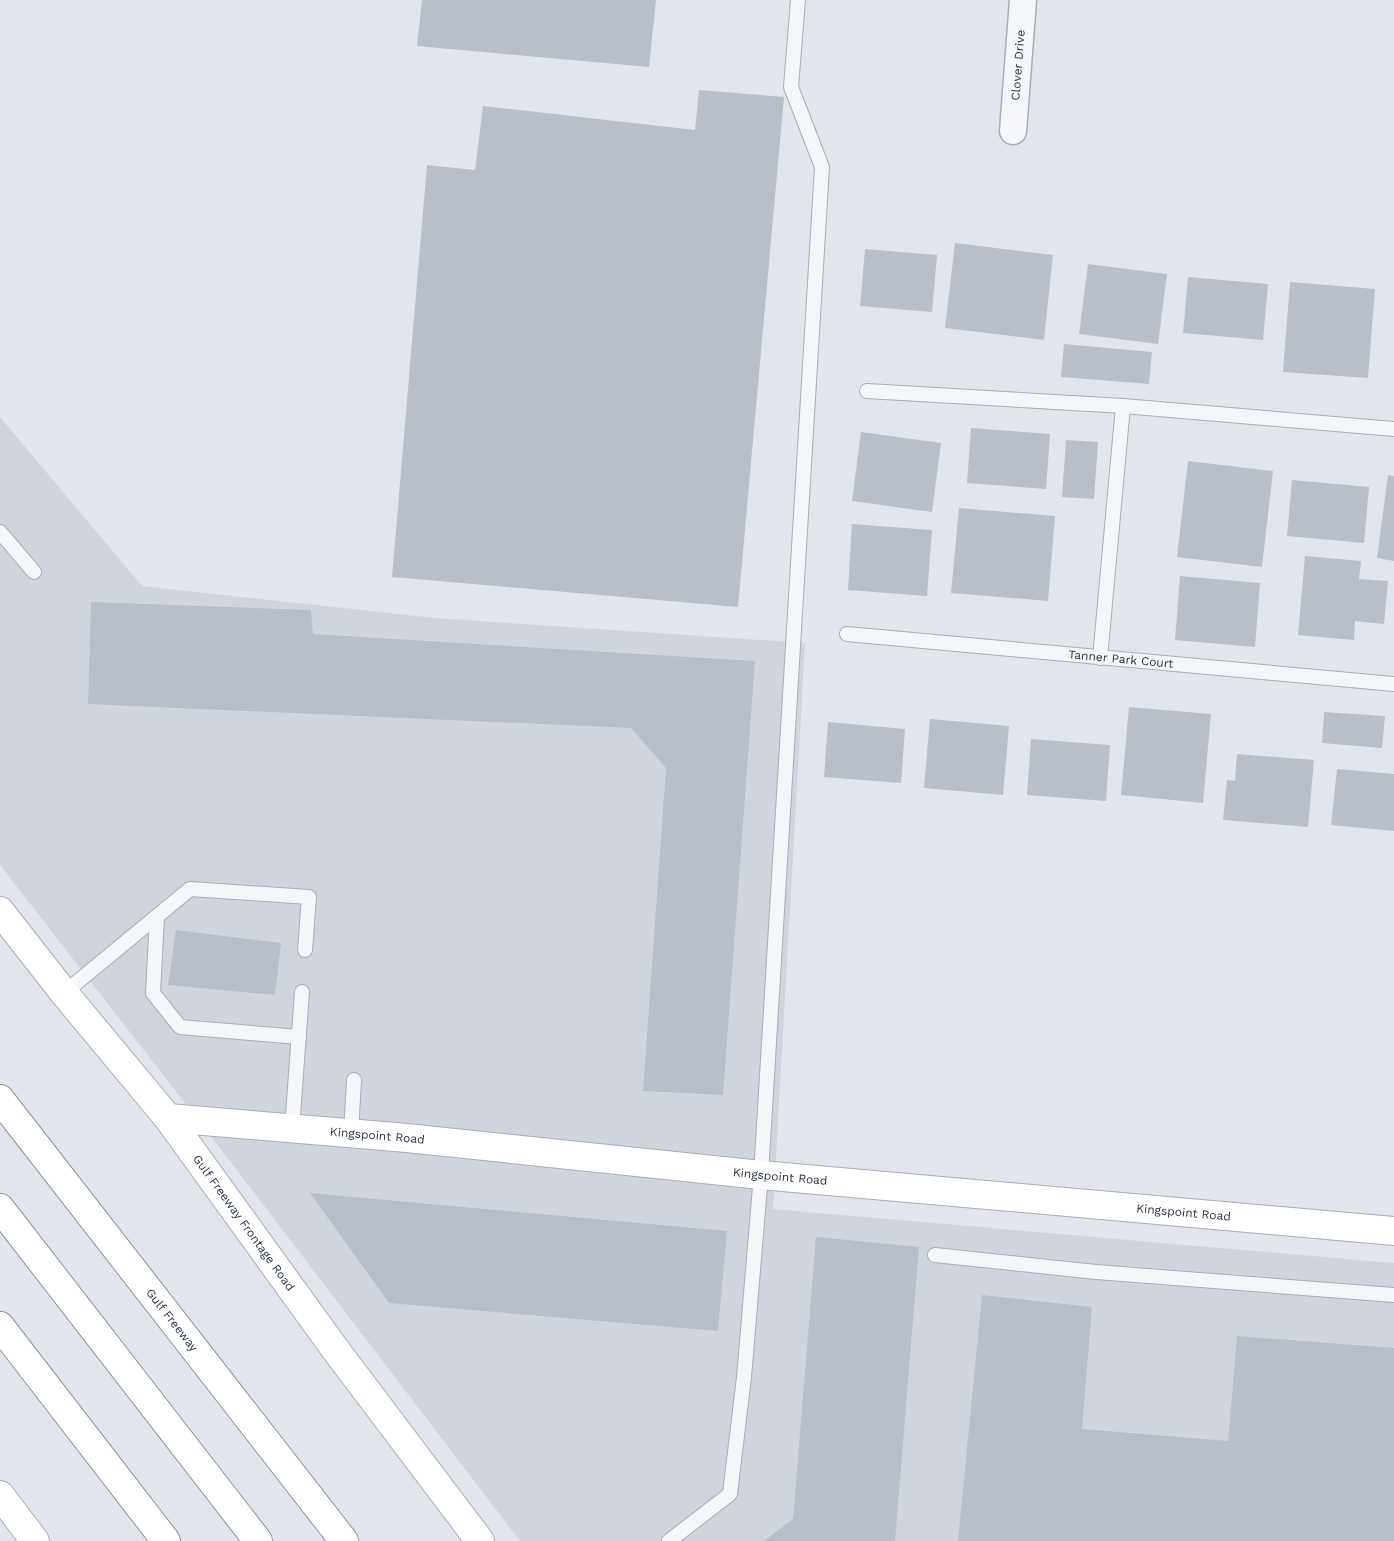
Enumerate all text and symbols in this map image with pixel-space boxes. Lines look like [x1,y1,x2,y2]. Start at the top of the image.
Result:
street label: Clover Drive [1008,29,1028,101]
street label: Tanner Park Court [1068,647,1174,671]
street label: Kingspoint Road [329,1125,425,1147]
street label: Gulf Freeway Frontage Road [190,1152,298,1294]
street label: Kingspoint Road [732,1165,828,1188]
street label: Kingspoint Road [1136,1201,1232,1224]
street label: Gulf Freeway [143,1286,201,1355]

